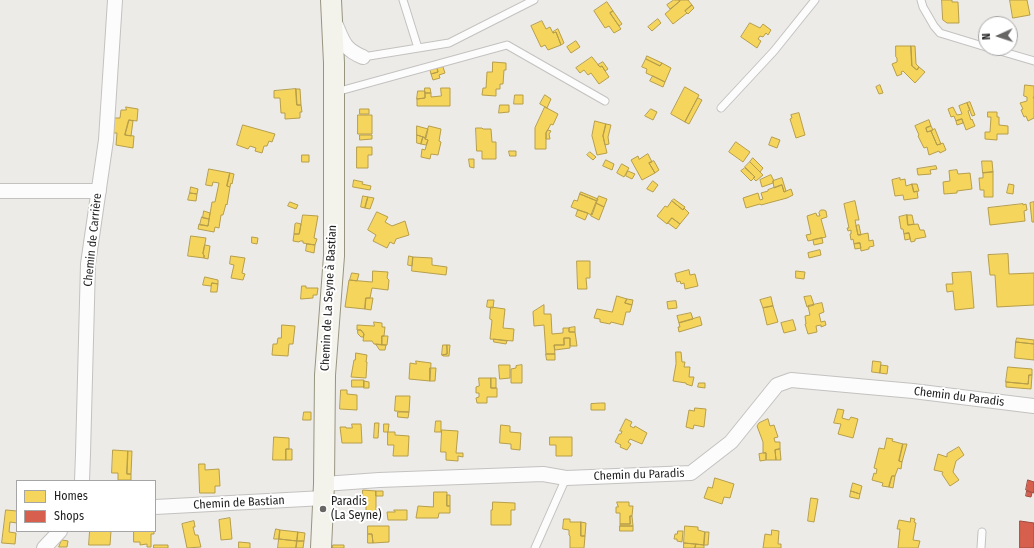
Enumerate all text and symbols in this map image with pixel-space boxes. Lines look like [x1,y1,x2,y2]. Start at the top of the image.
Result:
north arrow [978,16,1018,56]
text: N [980,33,993,40]
street label: Chemin de Carrière [81,193,105,287]
street label: Chemin de La Seyne à Bastian [318,225,340,371]
street label: Chemin du Paradis [913,384,1005,410]
street label: Chemin du Paradis [593,466,685,484]
legend [16,480,156,532]
text: Homes [54,489,88,503]
street label: Chemin de Bastian [193,493,285,513]
place label: Paradis (La Seyne) [331,495,381,523]
marker: Paradis (La Seyne) [318,504,328,514]
text: Shops [54,509,84,523]

